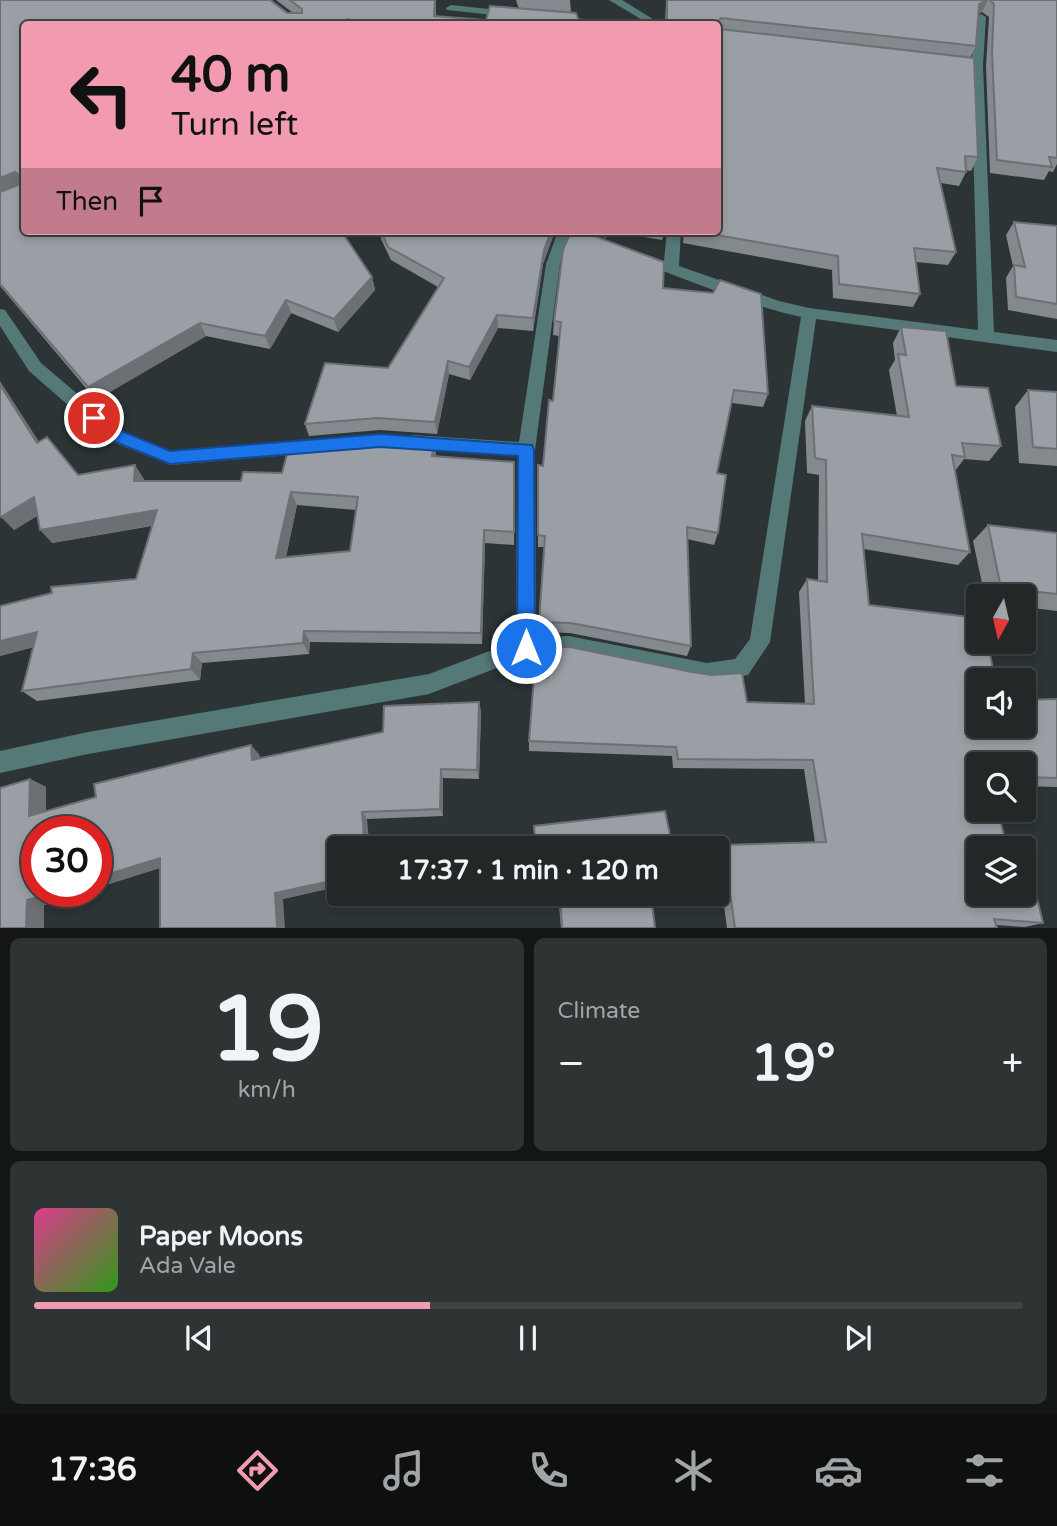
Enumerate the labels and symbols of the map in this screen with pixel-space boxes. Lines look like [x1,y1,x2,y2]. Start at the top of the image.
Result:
pin [64,388,124,448]
north arrow [966,584,1036,654]
position arrow [489,611,563,685]
speed limit sign: 30 [21,816,112,907]

